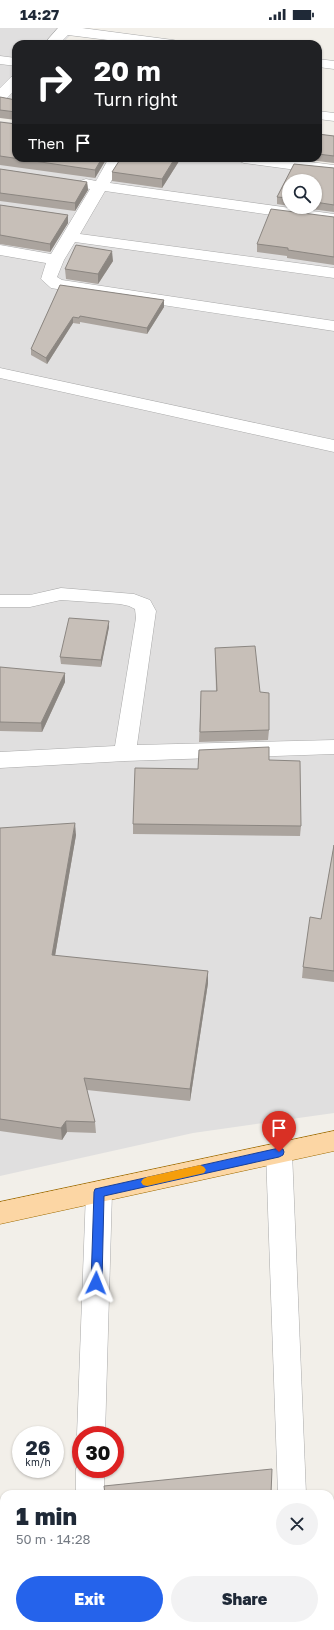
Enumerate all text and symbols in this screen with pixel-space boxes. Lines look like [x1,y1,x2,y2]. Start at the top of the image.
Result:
text: 14:27 [20,5,59,23]
text: 20 m [94,54,161,87]
icon: right [28,56,80,108]
text: Turn right [94,88,178,110]
icon: arrive [72,132,94,154]
text: Then [28,134,64,152]
map controls [282,174,322,214]
button: search [282,174,322,214]
pin [262,1111,296,1152]
icon: arrive [268,1117,290,1139]
position arrow [75,1262,117,1304]
speed limit sign: 30 [72,1426,124,1478]
text: 26 [26,1435,50,1459]
text: km/h [25,1456,51,1468]
text: 1 min [16,1501,77,1530]
button: close [276,1503,318,1545]
text: 50 m · 14:28 [16,1531,90,1547]
button: Exit [16,1576,163,1622]
button: Share [171,1576,318,1622]

